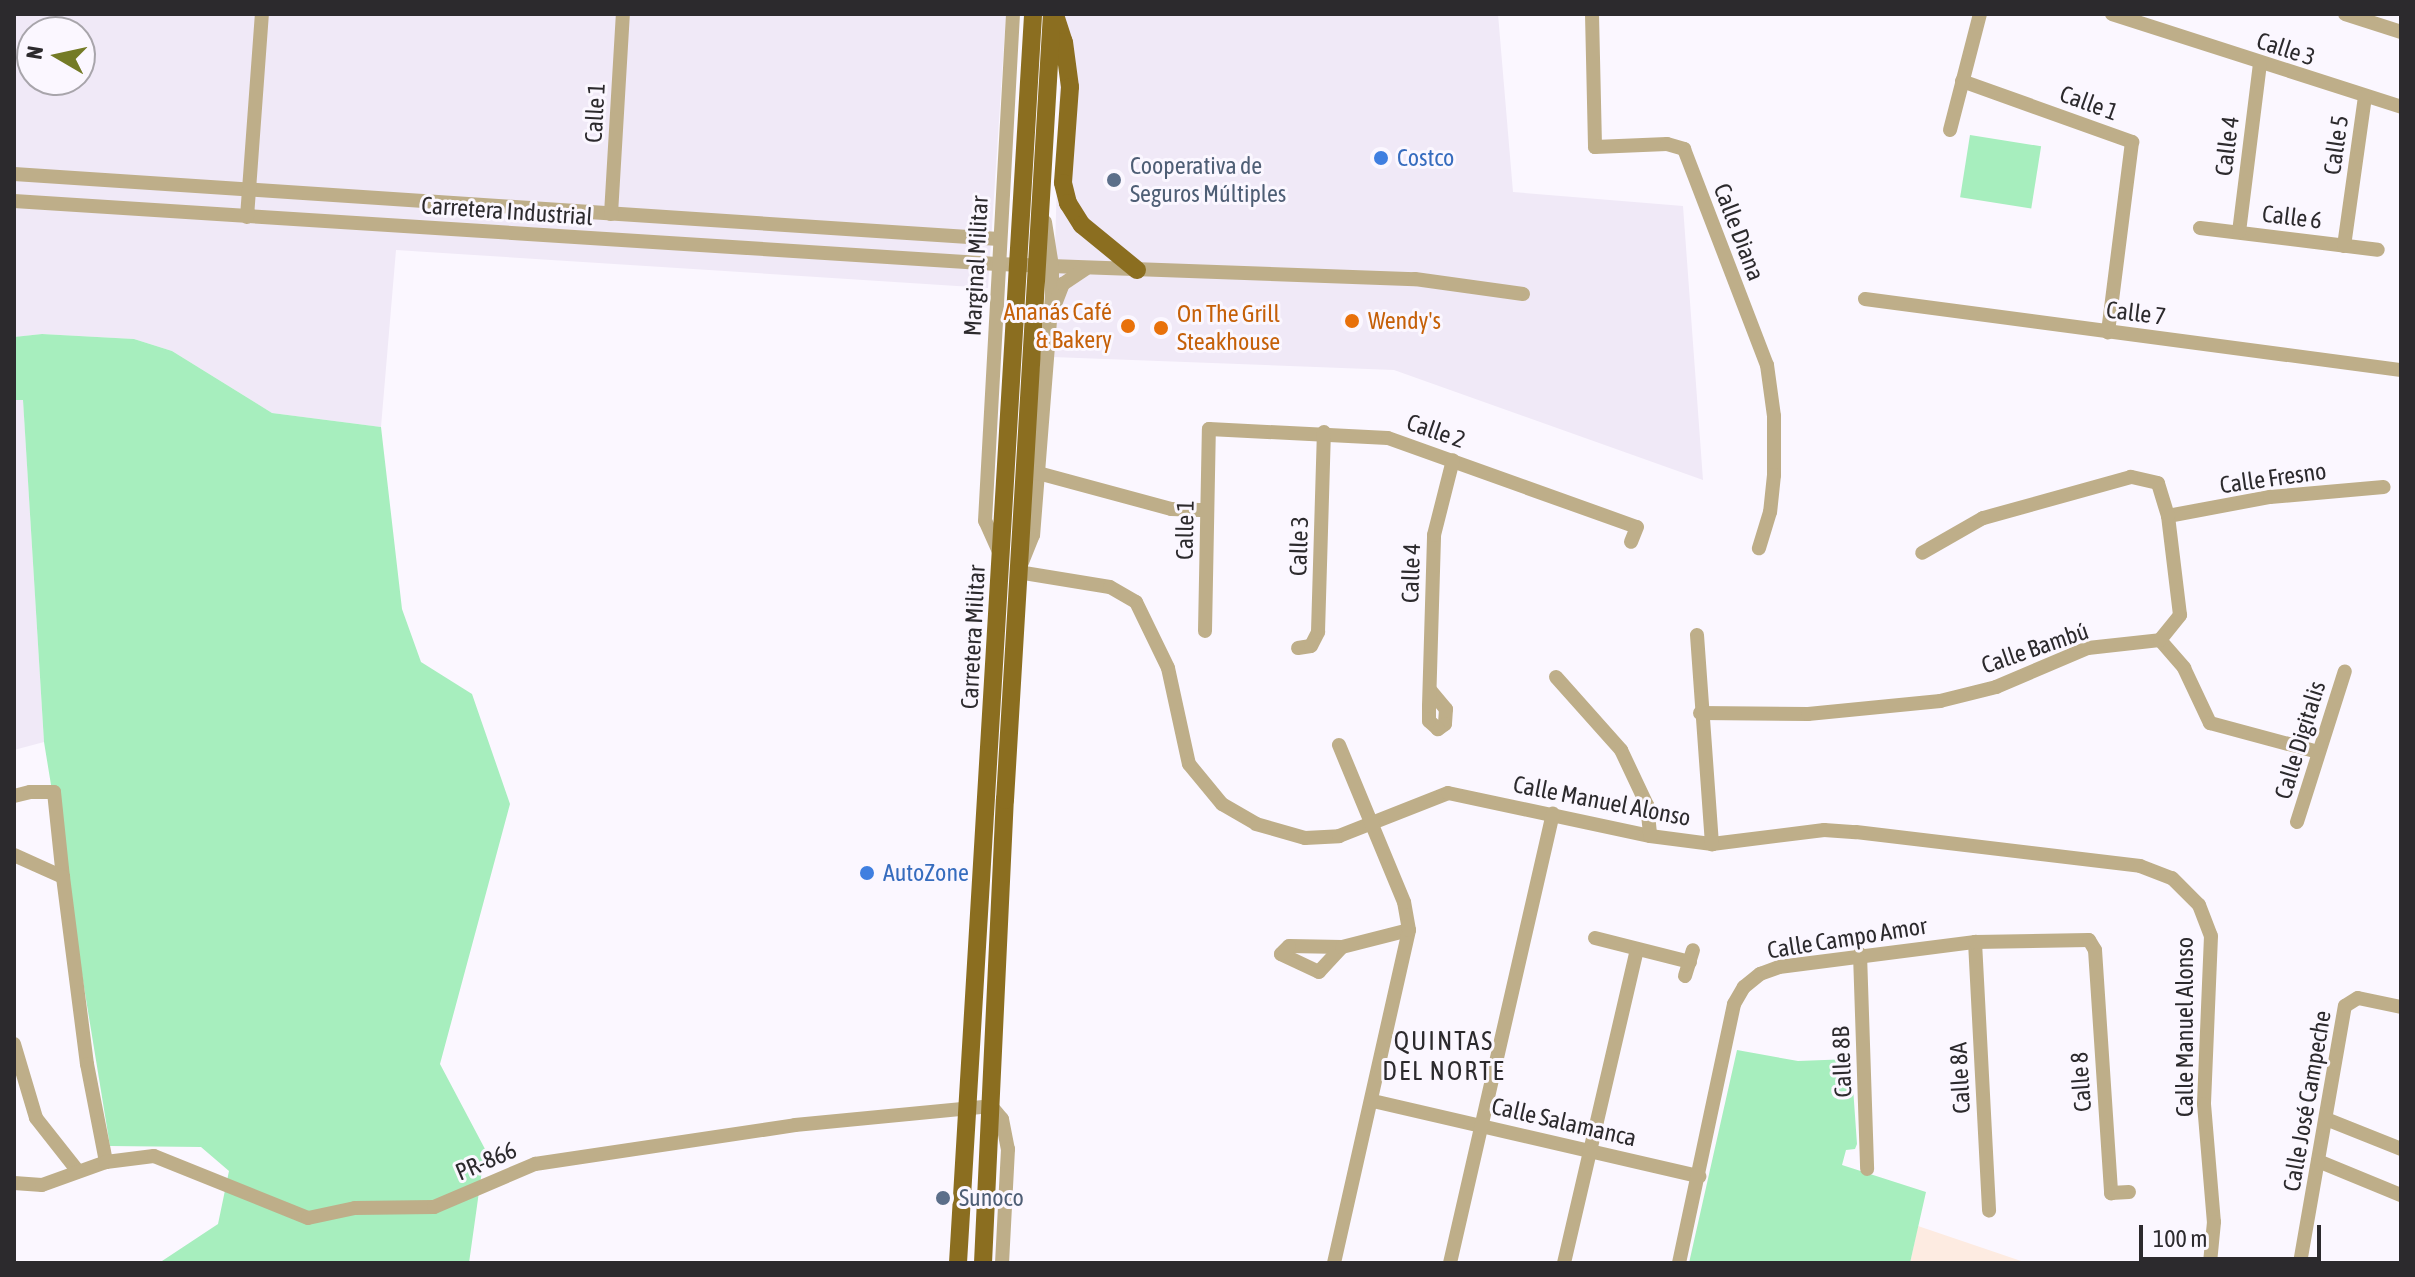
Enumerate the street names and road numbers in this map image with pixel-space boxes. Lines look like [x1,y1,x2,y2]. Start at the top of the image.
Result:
street label: Calle 3 [2253,26,2319,72]
street label: Calle 1 [2056,79,2122,127]
street label: Calle 1 [579,82,611,144]
street label: Calle 5 [2318,113,2354,177]
street label: Calle 4 [2209,115,2245,177]
street label: Calle Diana [1707,179,1771,285]
street label: Carretera Industrial [420,191,594,231]
street label: Marginal Militar [958,195,994,337]
street label: Calle 6 [2261,199,2323,235]
street label: Calle 7 [2105,295,2167,331]
street label: Calle 2 [1403,408,1469,454]
street label: Calle Fresno [2218,456,2328,500]
street label: Calle 1 [1170,500,1200,560]
street label: Calle 3 [1284,516,1314,576]
street label: Calle 4 [1396,543,1426,603]
street label: Carretera Militar [955,564,991,710]
street label: Calle Bambú [1978,616,2092,680]
street label: Calle Digitalis [2268,678,2332,802]
street label: Calle Manuel Alonso [1511,770,1693,832]
street label: Calle Campo Amor [1765,911,1929,965]
street label: Calle Manuel Alonso [2171,937,2199,1117]
street label: Calle José Campeche [2277,1008,2337,1194]
street label: Calle 8B [1826,1026,1858,1098]
street label: Calle 8A [1944,1041,1976,1115]
street label: Calle 8 [2065,1051,2097,1113]
street label: Calle Salamanca [1489,1091,1639,1153]
street label: PR-866 [451,1135,521,1187]

